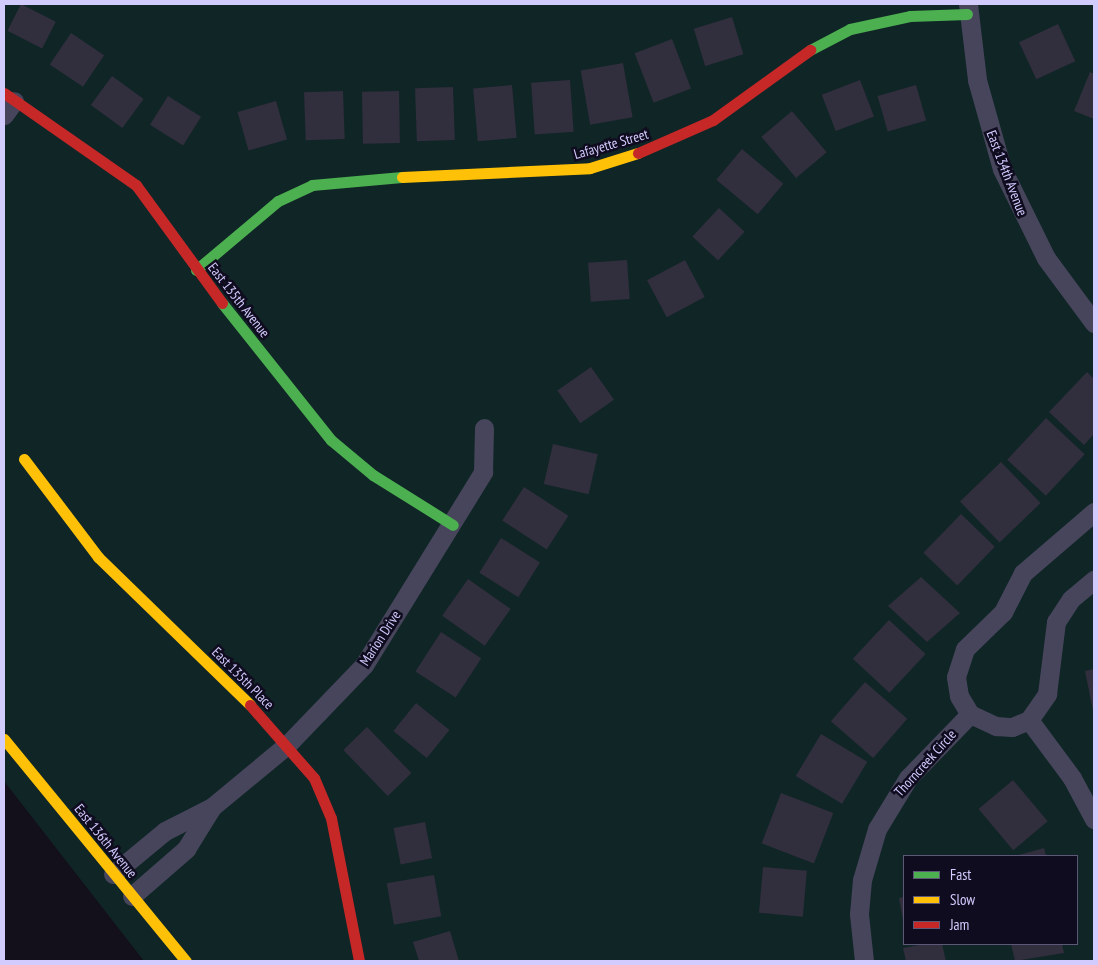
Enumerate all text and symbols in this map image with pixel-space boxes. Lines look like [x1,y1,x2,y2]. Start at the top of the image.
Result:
street label: Lafayette Street [572,125,650,163]
street label: East 134th Avenue [983,128,1031,218]
street label: East 135th Avenue [205,259,273,341]
street label: Marion Drive [356,607,404,669]
street label: East 135th Place [209,644,277,712]
street label: Thorncreek Circle [891,726,959,800]
street label: East 136th Avenue [71,801,141,881]
legend [903,855,1078,945]
text: Fast [950,865,971,884]
text: Slow [950,890,975,909]
text: Jam [950,915,969,934]

